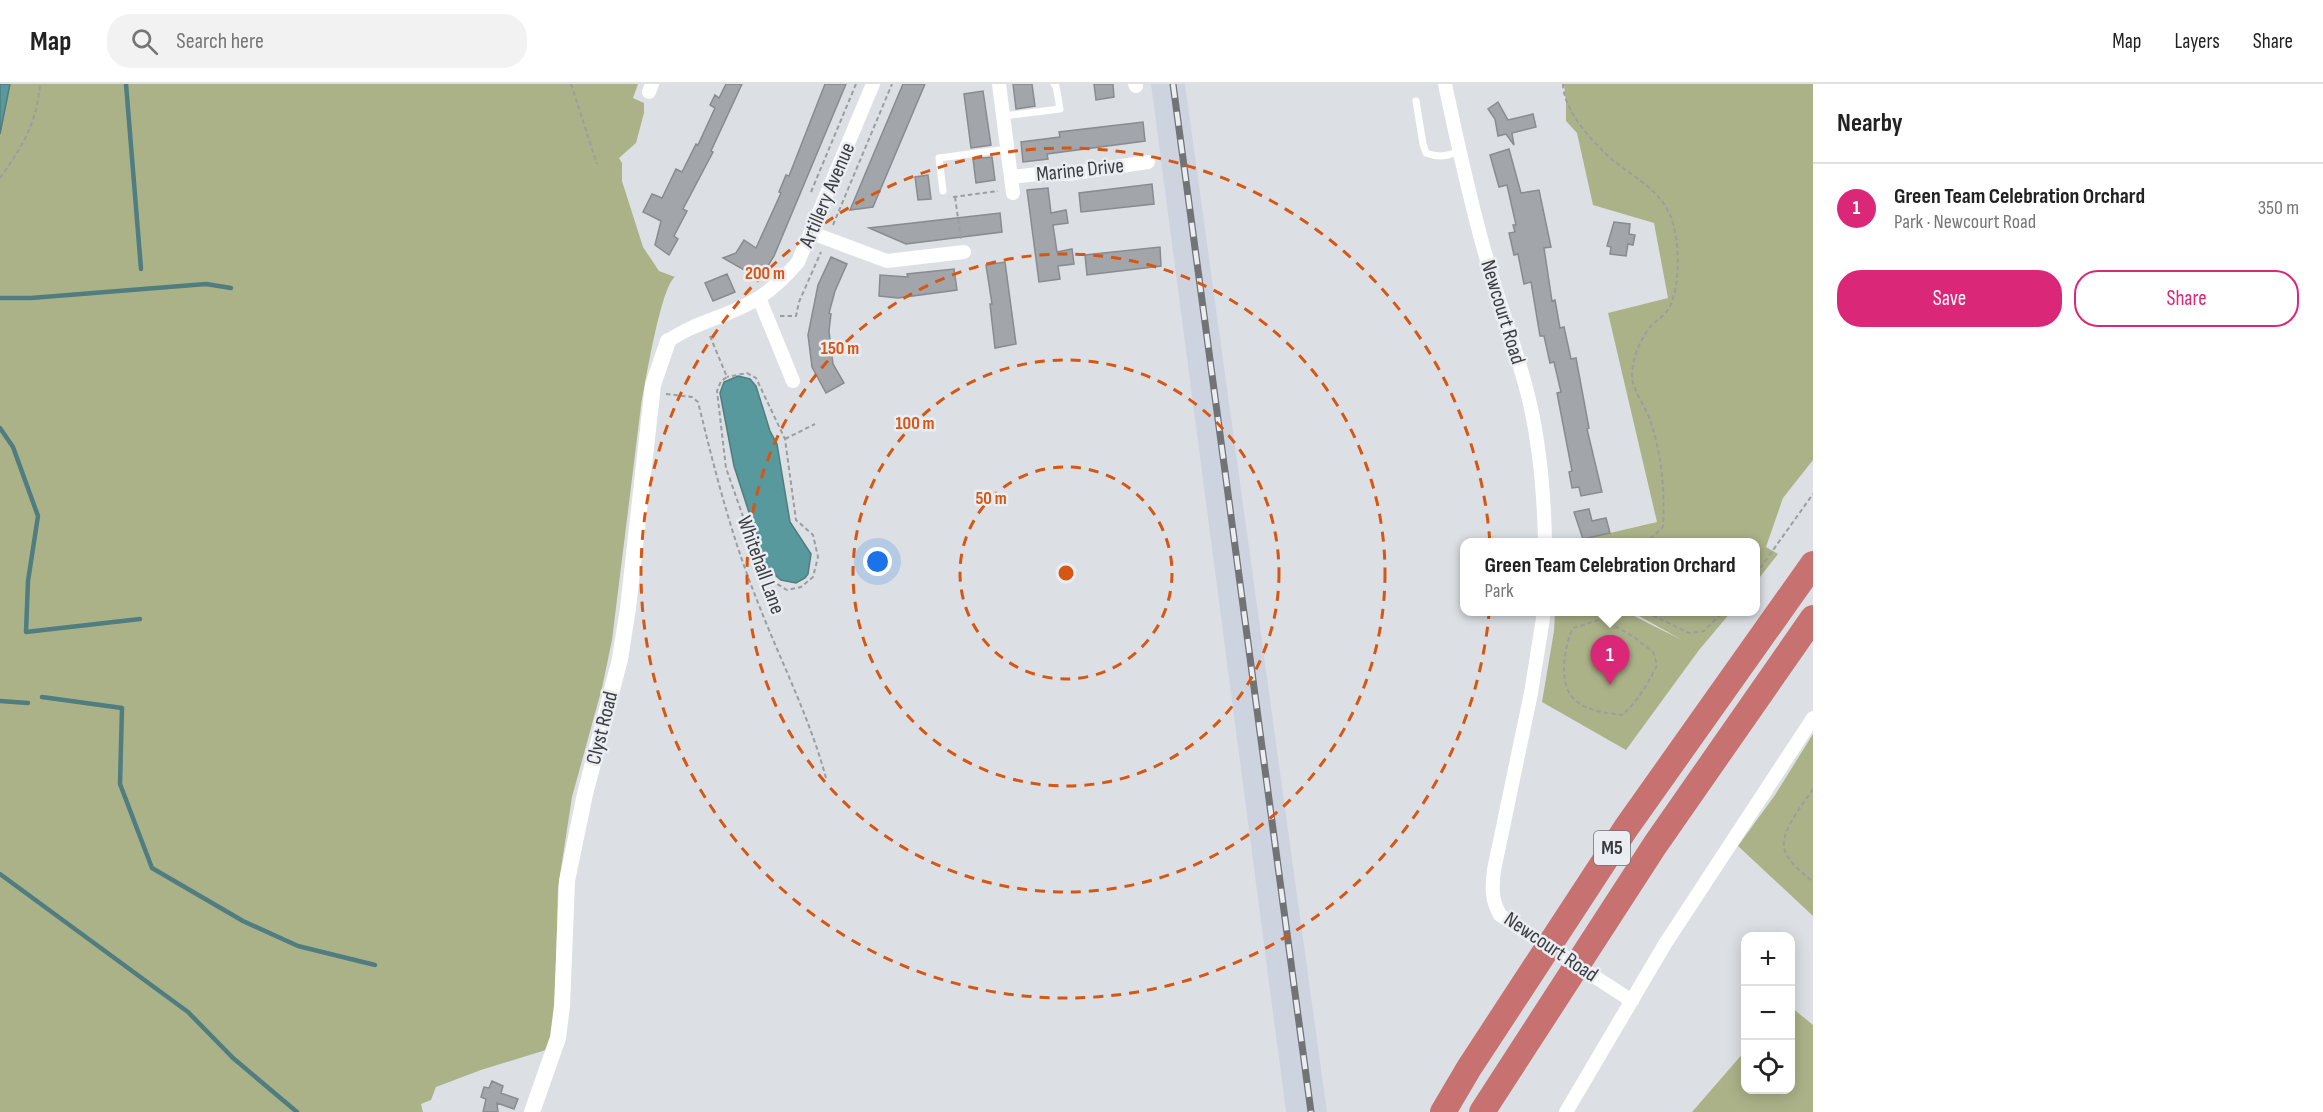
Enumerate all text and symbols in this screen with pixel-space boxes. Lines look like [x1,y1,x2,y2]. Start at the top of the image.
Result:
search box [107,14,527,68]
text: Map [30,25,71,58]
icon: search [128,25,161,58]
text: Search here [176,28,264,55]
text: Map [2112,29,2141,54]
text: Layers [2174,29,2220,54]
text: Share [2253,29,2293,54]
text: Nearby [1837,108,1903,139]
street label: Artillery Avenue [793,139,860,252]
street label: Marine Drive [1035,153,1125,187]
text: Green Team Celebration Orchard [1894,183,2145,210]
text: 1 [1853,196,1860,220]
text: 350 m [2258,196,2299,220]
text: Park · Newcourt Road [1894,210,2036,234]
street label: Newcourt Road [1475,257,1531,367]
text: 200 m [745,263,785,284]
button: Save [1837,270,2062,327]
button: Share [2074,270,2299,327]
text: 150 m [821,338,859,359]
text: 100 m [896,413,935,434]
text: 50 m [975,488,1007,509]
street label: Whitehall Lane [732,512,790,618]
popup [1460,538,1760,616]
your location [863,547,892,576]
text: Green Team Celebration Orchard [1485,552,1735,579]
centre of rings [1056,563,1076,583]
text: Park [1485,579,1514,603]
pin: 1 [1590,636,1630,685]
street label: Clyst Road [581,689,623,767]
road number: M5 [1594,831,1630,865]
street label: Newcourt Road [1499,907,1603,987]
map controls [1741,932,1795,1094]
button: + [1741,932,1795,986]
button: − [1741,986,1795,1040]
button: locate [1741,1040,1795,1094]

